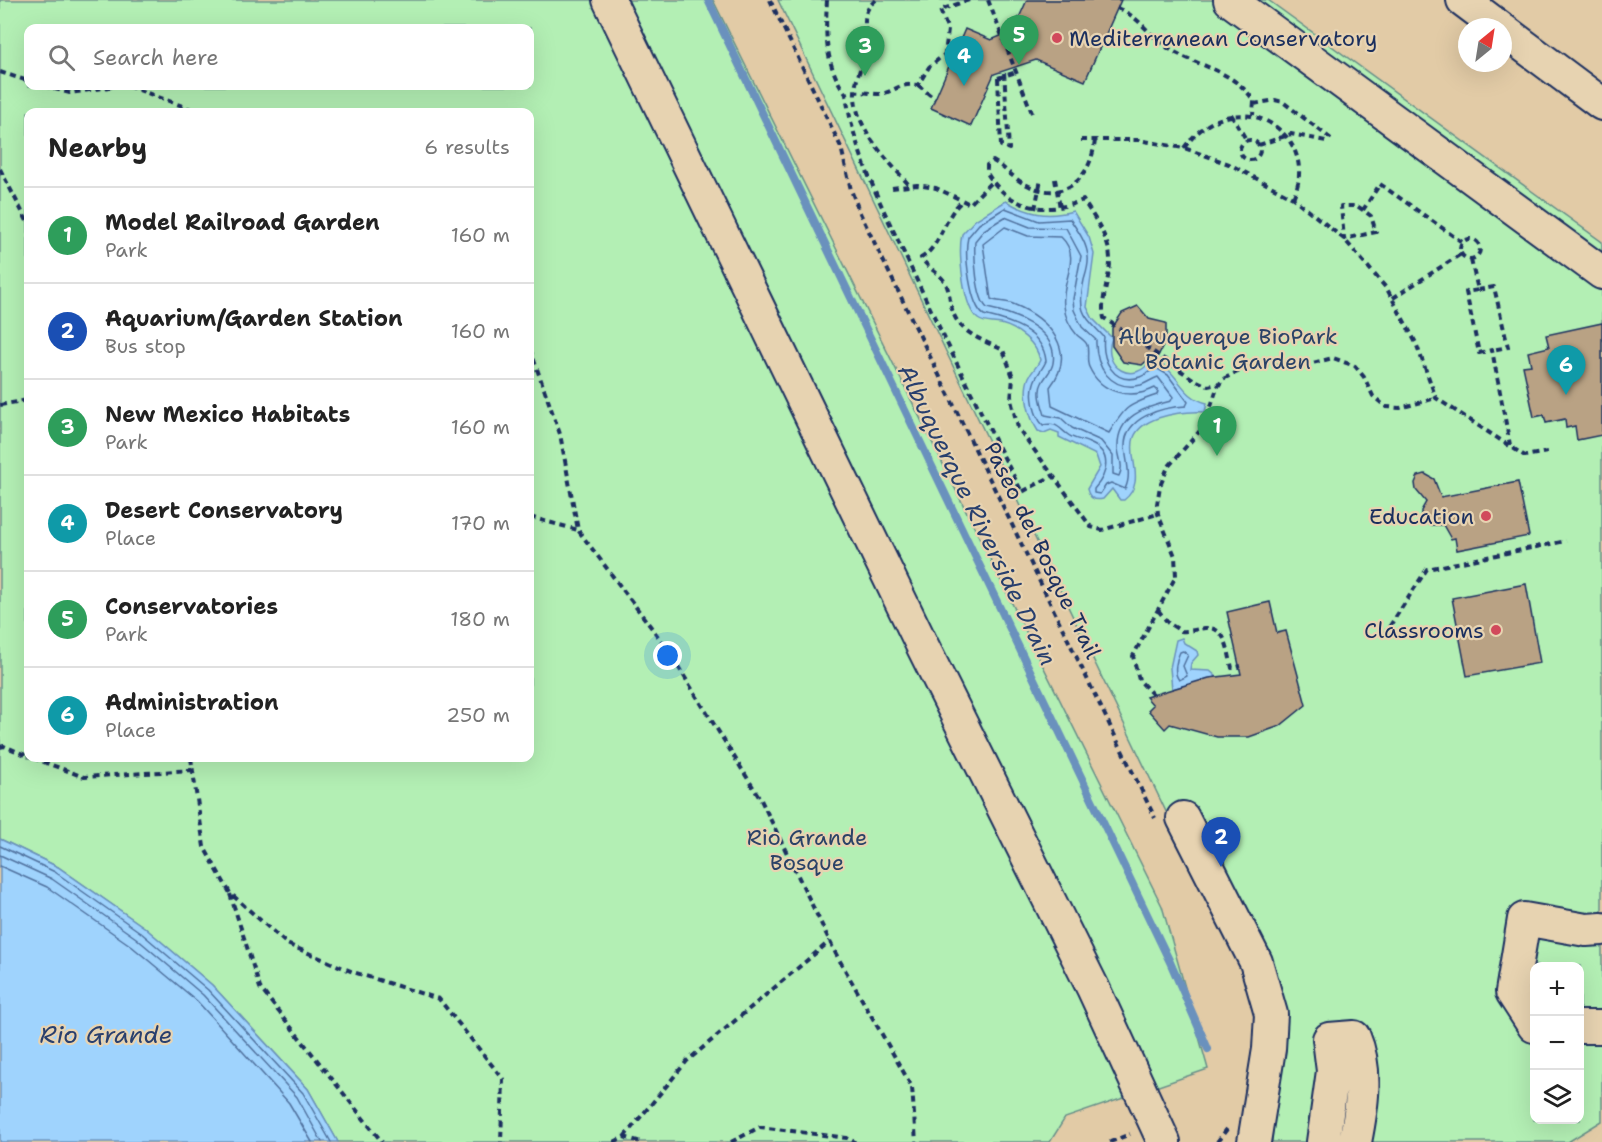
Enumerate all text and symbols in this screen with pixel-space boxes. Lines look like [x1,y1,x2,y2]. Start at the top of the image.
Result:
pin: 5 [1000,16,1038,65]
north arrow [1458,18,1512,72]
search box [24,24,534,90]
place label: Mediterranean Conservatory [1069,24,1377,53]
pin: 3 [846,26,884,76]
marker: Mediterranean Conservatory [1050,31,1064,45]
pin: 4 [944,36,984,86]
icon: search [45,41,78,74]
text: Search here [93,43,219,72]
text: Nearby [48,130,147,165]
text: 6 results [424,134,510,160]
text: Model Railroad Garden [105,208,380,237]
text: 1 [63,222,72,248]
text: 160 m [451,222,510,248]
text: Park [105,237,148,263]
text: Aquarium/Garden Station [105,304,403,333]
text: 2 [61,318,75,344]
text: 160 m [451,318,510,344]
park label: Albuquerque BioPark Botanic Garden [1118,322,1338,376]
text: Bus stop [105,333,186,359]
pin: 6 [1546,346,1586,395]
water label: Albuquerque Riverside Drain [890,359,1064,671]
text: New Mexico Habitats [105,400,350,429]
pin: 1 [1198,406,1236,456]
text: 3 [61,414,75,440]
text: 160 m [451,414,510,440]
text: Park [105,429,148,455]
street label: Paseo del Bosque Trail [977,437,1108,664]
text: Desert Conservatory [105,496,343,525]
place label: Education [1369,502,1474,531]
marker: Education [1479,509,1493,523]
text: 4 [61,510,75,536]
text: 170 m [451,510,510,536]
text: Place [105,525,156,551]
text: Conservatories [105,592,278,621]
text: 5 [61,606,74,632]
text: 180 m [450,606,510,632]
place label: Classrooms [1364,616,1484,645]
text: Park [105,621,148,647]
marker: Classrooms [1489,623,1503,637]
your location [653,641,682,670]
text: Administration [105,688,279,717]
text: 6 [61,702,75,728]
text: 250 m [446,702,510,728]
text: Place [105,717,156,743]
pin: 2 [1202,818,1240,867]
park label: Rio Grande Bosque [747,823,867,877]
map controls [1530,962,1584,1124]
button: + [1530,962,1584,1016]
button: − [1530,1016,1584,1070]
water label: Rio Grande [40,1019,172,1051]
button: layers [1530,1070,1584,1124]

